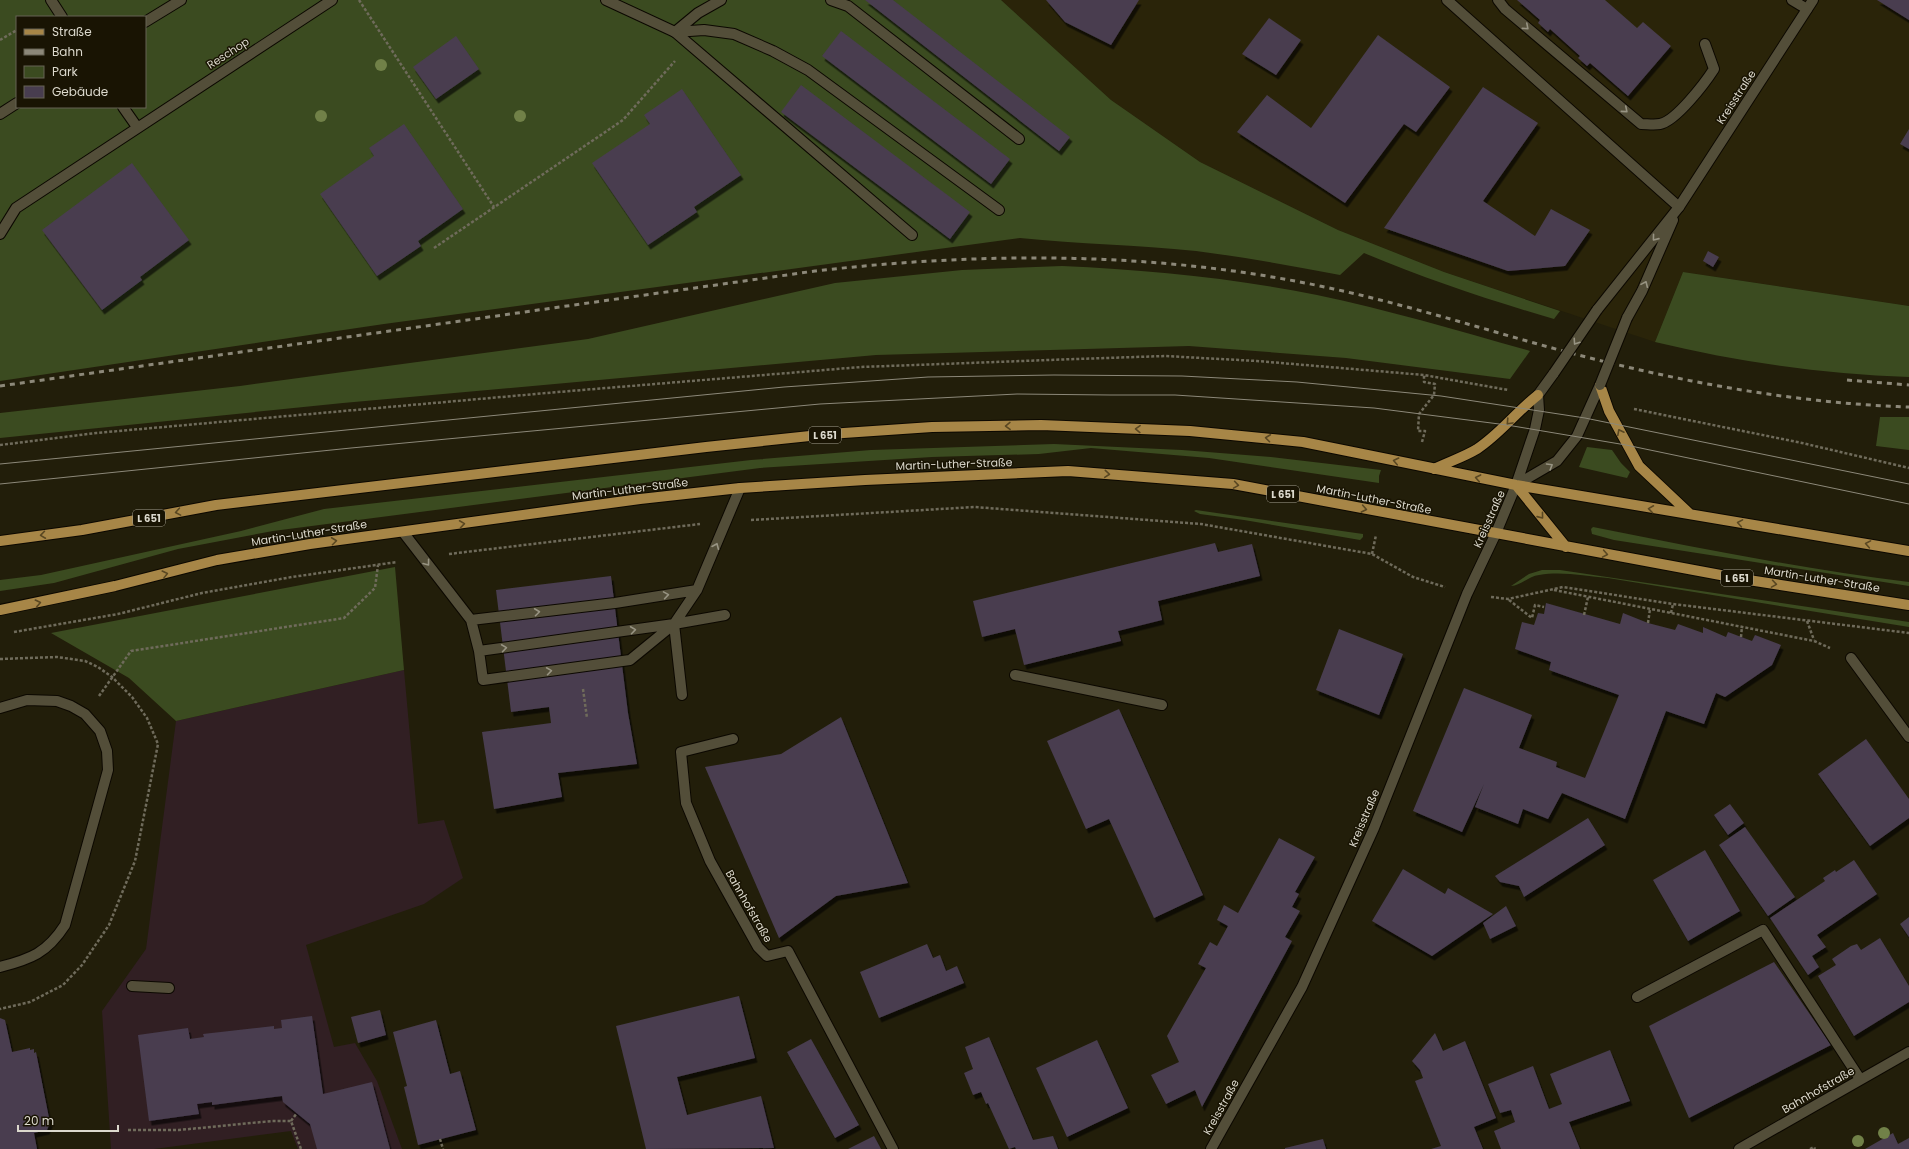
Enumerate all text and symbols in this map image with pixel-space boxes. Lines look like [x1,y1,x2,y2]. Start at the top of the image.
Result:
legend [16,16,146,108]
one-way arrow [1521,22,1529,29]
text: Straße [52,23,92,40]
street label: Reschop [204,33,252,73]
text: Bahn [52,43,83,60]
text: Park [52,63,79,80]
street label: Kreisstraße [1713,67,1760,127]
text: Gebäude [52,83,108,100]
one-way arrow [1621,106,1628,113]
one-way arrow [1652,233,1659,240]
one-way arrow [1640,280,1648,288]
one-way arrow [1573,338,1580,345]
one-way arrow [1507,417,1514,425]
one-way arrow [1005,422,1011,430]
one-way arrow [1135,425,1141,433]
road number: L 651 [809,427,841,443]
one-way arrow [1617,429,1625,436]
one-way arrow [1265,434,1271,443]
street label: Martin-Luther-Straße [895,454,1013,474]
one-way arrow [1392,458,1399,466]
one-way arrow [1546,463,1553,470]
one-way arrow [1104,470,1110,479]
street label: Martin-Luther-Straße [571,474,689,504]
one-way arrow [1475,474,1481,482]
one-way arrow [1233,480,1240,489]
street label: Martin-Luther-Straße [1315,480,1433,518]
road number: L 651 [1267,486,1299,502]
street label: Kreisstraße [1469,487,1509,550]
one-way arrow [1361,505,1367,513]
one-way arrow [1648,505,1654,514]
one-way arrow [175,508,181,516]
road number: L 651 [133,510,165,526]
one-way arrow [1536,511,1543,518]
street label: Martin-Luther-Straße [250,516,368,550]
one-way arrow [1737,519,1743,528]
one-way arrow [459,520,466,529]
one-way arrow [40,530,46,539]
one-way arrow [331,537,337,546]
one-way arrow [1865,541,1871,549]
one-way arrow [711,543,719,551]
one-way arrow [1602,549,1608,558]
one-way arrow [422,558,429,565]
street label: Martin-Luther-Straße [1763,562,1881,596]
one-way arrow [162,570,168,578]
road number: L 651 [1721,570,1753,586]
one-way arrow [1771,579,1777,588]
one-way arrow [663,591,669,600]
one-way arrow [35,600,41,608]
one-way arrow [534,608,540,617]
one-way arrow [630,626,636,635]
one-way arrow [501,644,507,653]
one-way arrow [546,667,552,676]
street label: Kreisstraße [1345,786,1383,849]
street label: Bahnhofstraße [722,867,776,945]
street label: Bahnhofstraße [1779,1063,1857,1117]
street label: Kreisstraße [1199,1076,1243,1138]
scale bar [18,1107,118,1133]
text: 20 m [24,1112,54,1129]

